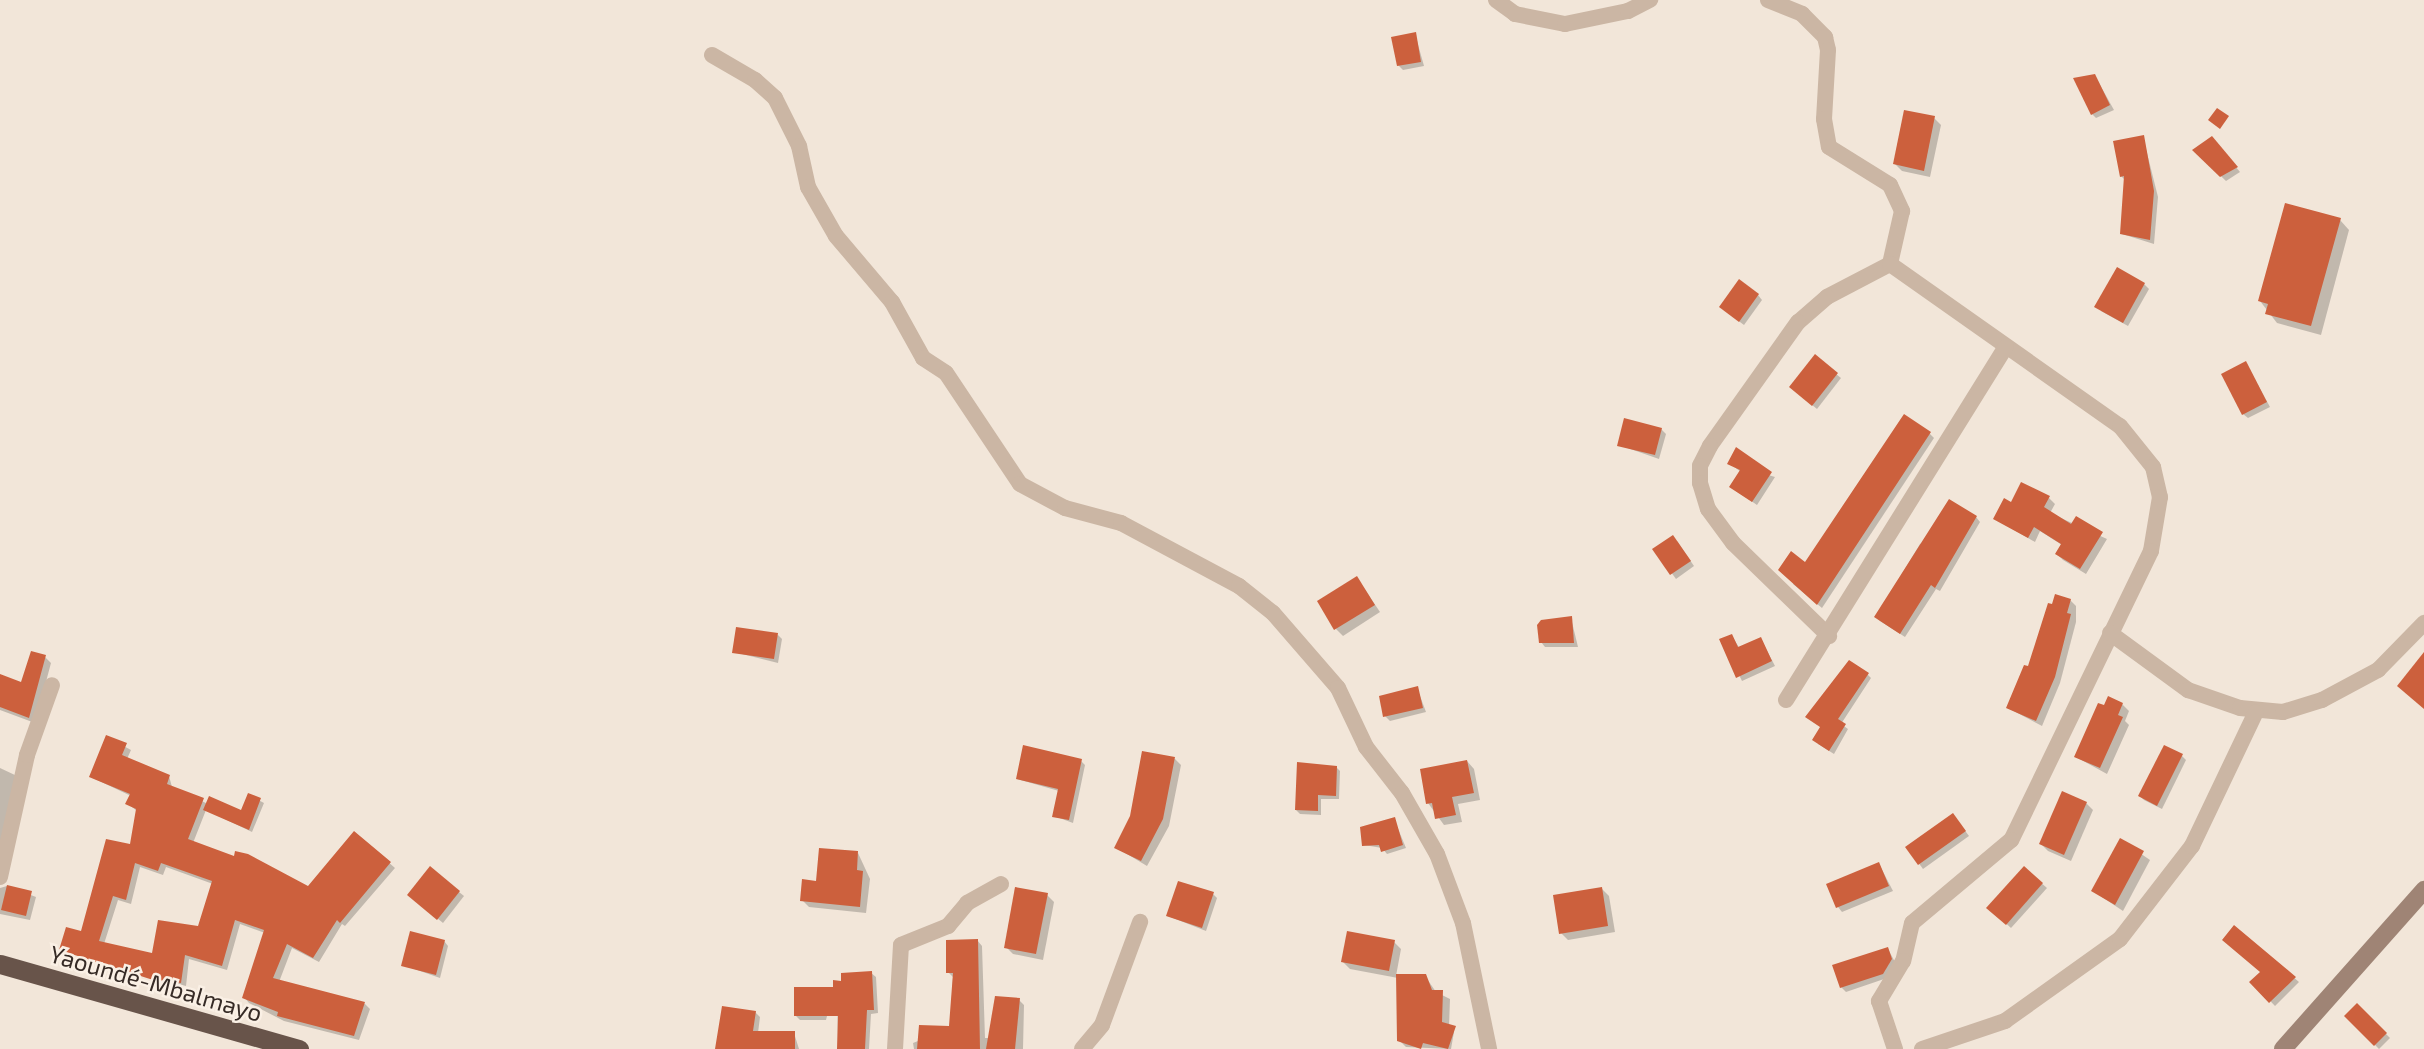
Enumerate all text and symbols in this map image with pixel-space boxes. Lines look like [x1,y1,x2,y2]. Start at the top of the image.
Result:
street label: Yaoundé-Mbalmayo [46,939,266,1027]

